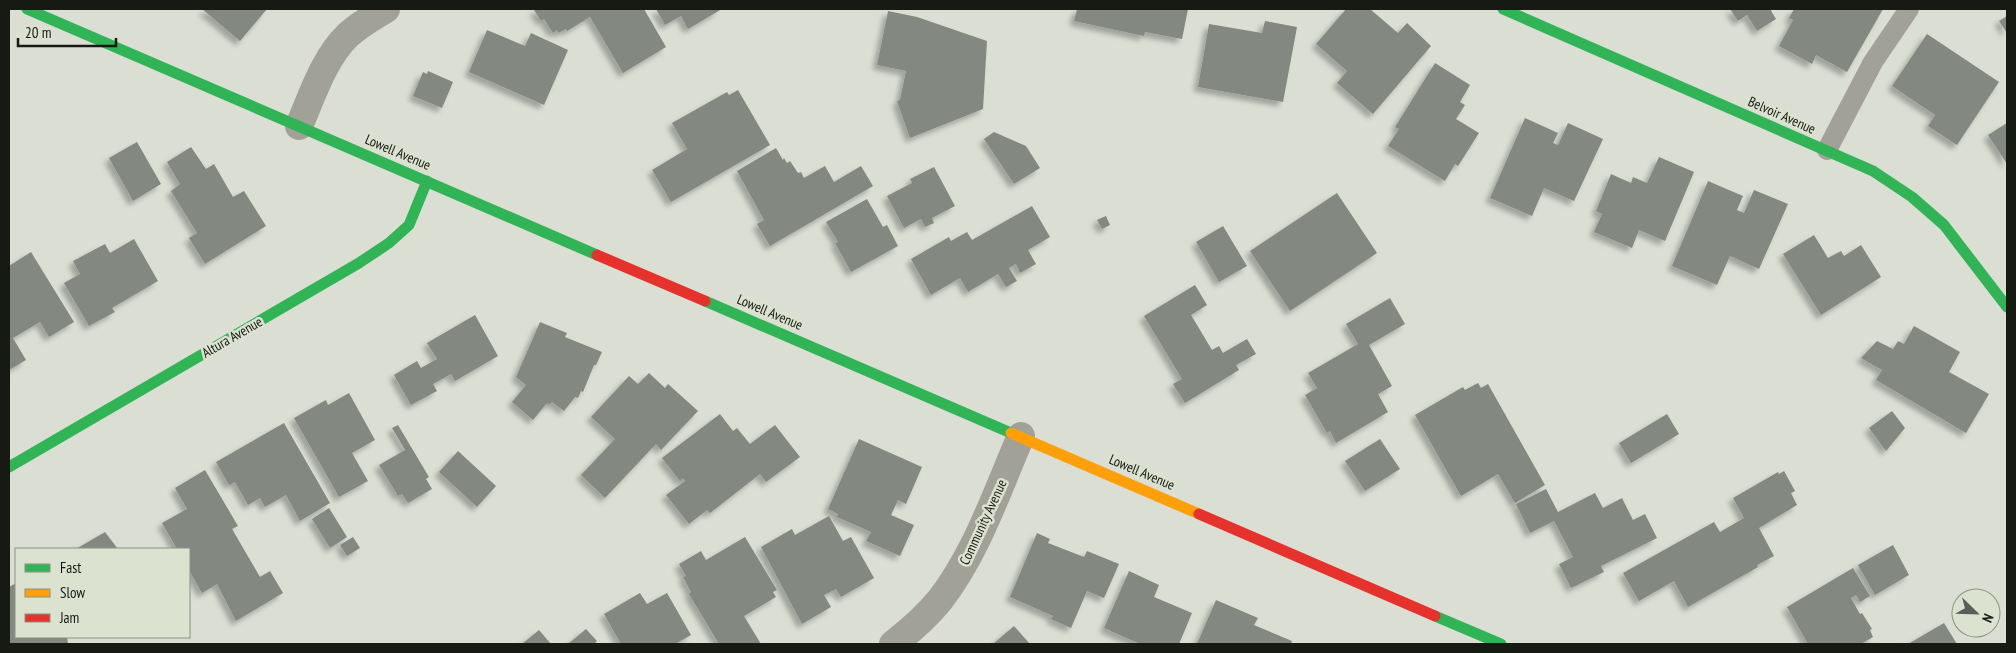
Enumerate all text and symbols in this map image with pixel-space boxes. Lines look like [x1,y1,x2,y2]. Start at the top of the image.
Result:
scale bar [18,15,115,47]
text: 20 m [25,23,51,42]
street label: Belvoir Avenue [1745,92,1819,138]
street label: Lowell Avenue [362,130,434,174]
street label: Lowell Avenue [734,290,806,334]
street label: Altura Avenue [198,312,266,362]
street label: Lowell Avenue [1106,450,1178,494]
street label: Community Avenue [955,476,1011,568]
legend [15,548,190,638]
text: Fast [60,558,81,577]
text: Slow [60,583,85,602]
north arrow [1951,588,2001,638]
text: Jam [59,608,79,627]
text: N [1978,611,1998,625]

